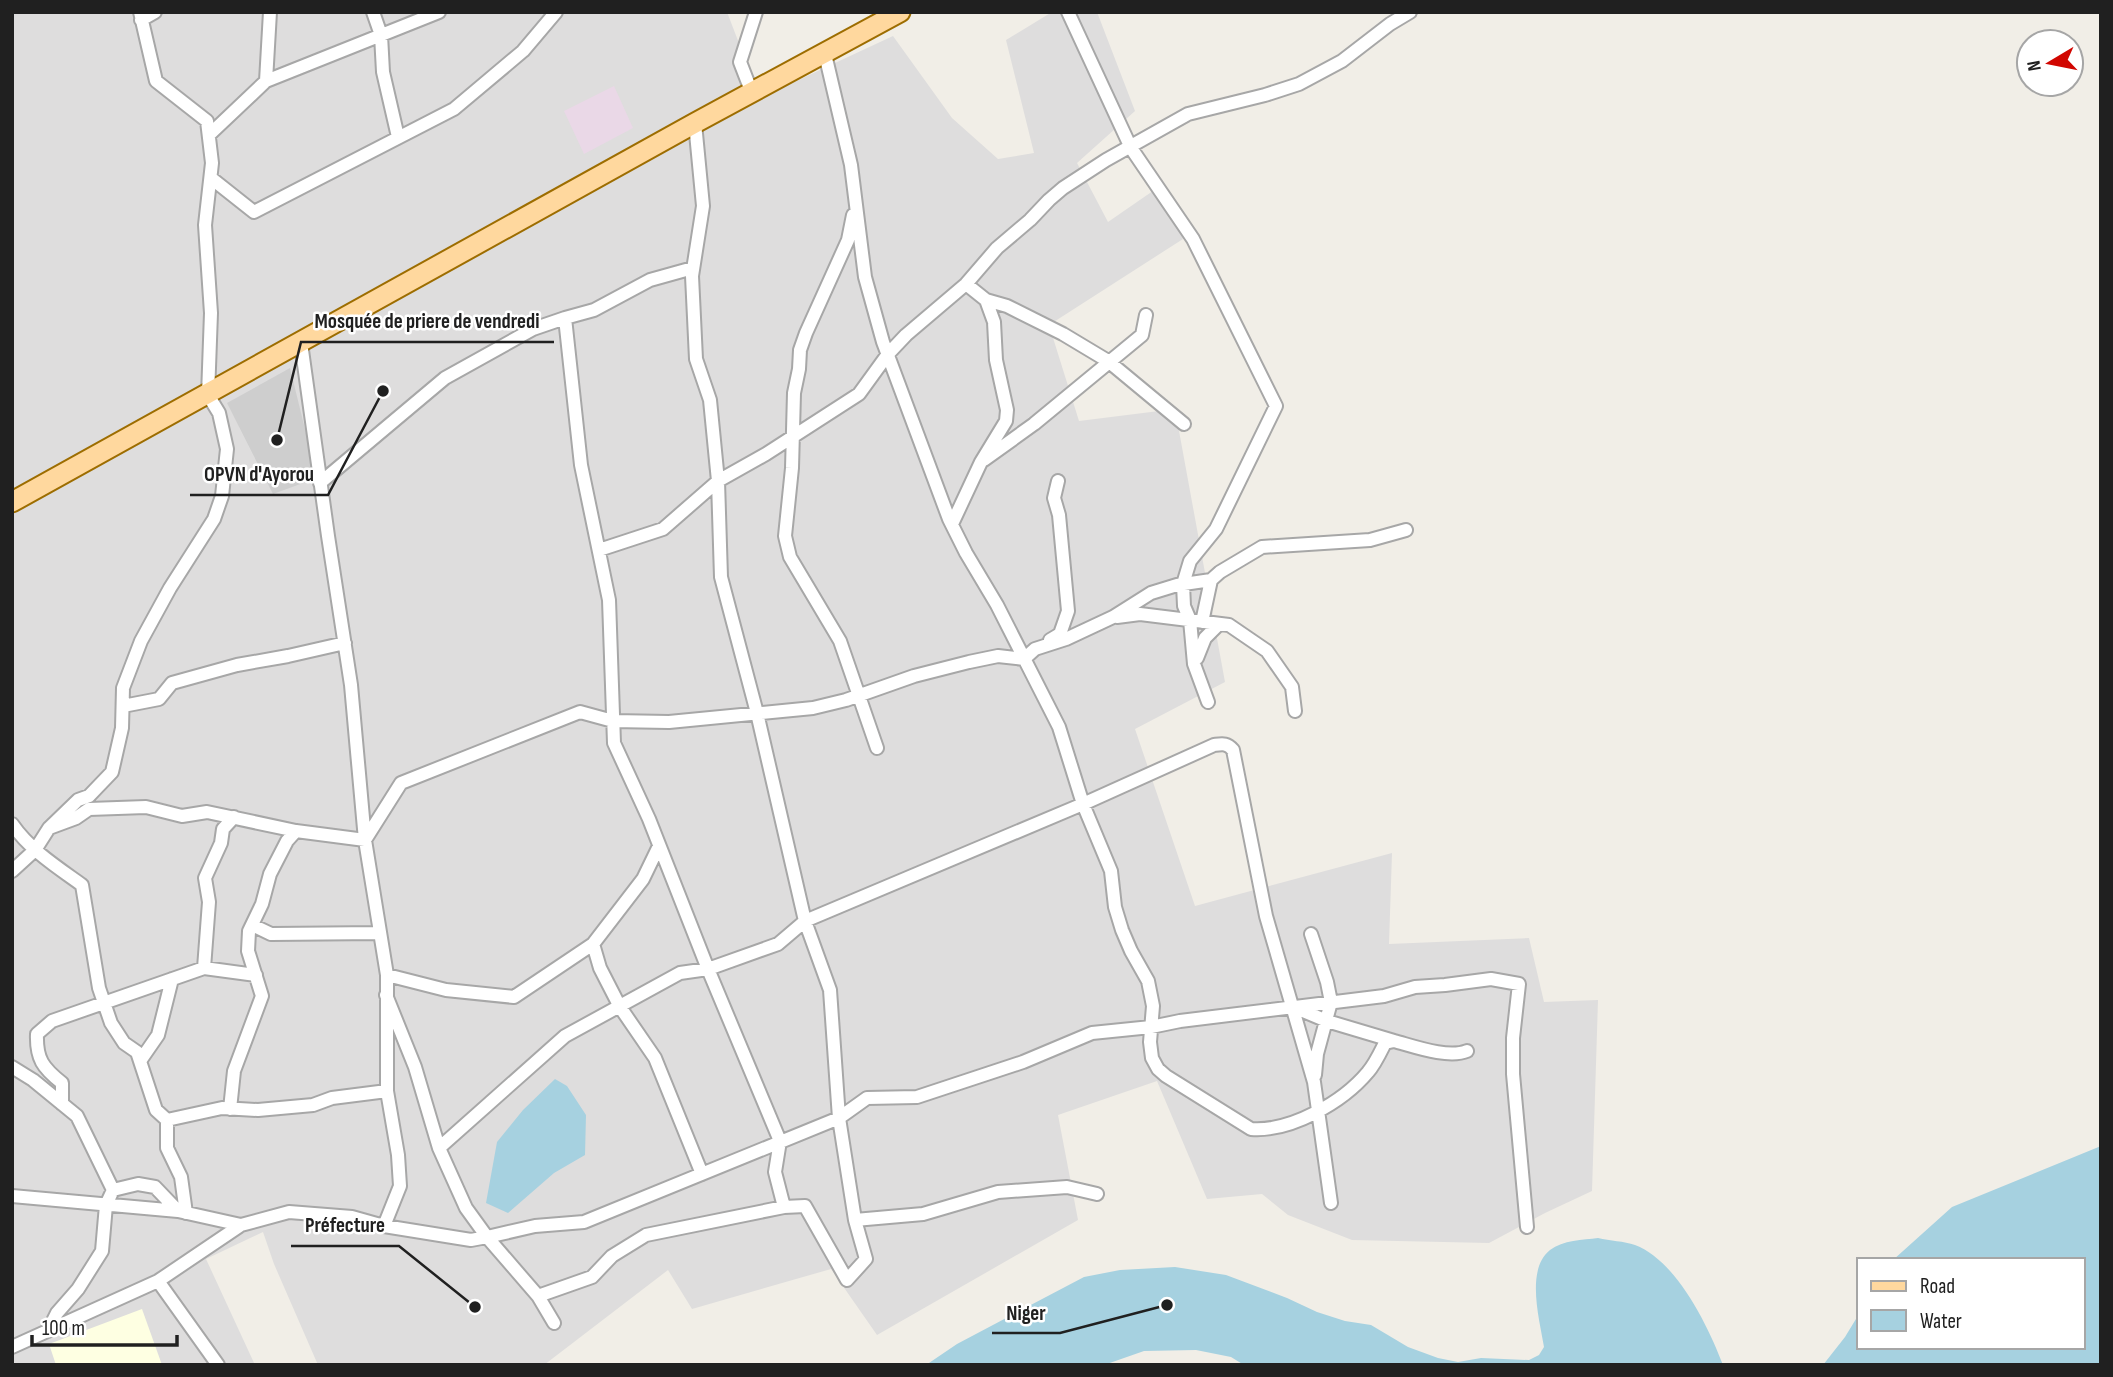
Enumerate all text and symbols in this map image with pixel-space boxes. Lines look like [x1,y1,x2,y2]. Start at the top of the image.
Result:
north arrow [2015,28,2085,98]
text: N [2023,59,2047,73]
callout: Mosquée de priere de vendredi [301,300,554,342]
text: Mosquée de priere de vendredi [315,309,539,334]
callout: OPVN d'Ayorou [190,453,328,495]
text: OPVN d'Ayorou [204,462,314,487]
callout: Préfecture [291,1204,399,1246]
text: Préfecture [305,1213,385,1238]
legend [1857,1258,2085,1349]
text: Road [1920,1274,1955,1299]
callout: Niger [992,1291,1060,1333]
text: Niger [1006,1301,1046,1326]
scale bar [32,1304,177,1348]
text: Water [1920,1309,1962,1334]
text: 100 m [42,1316,85,1341]

